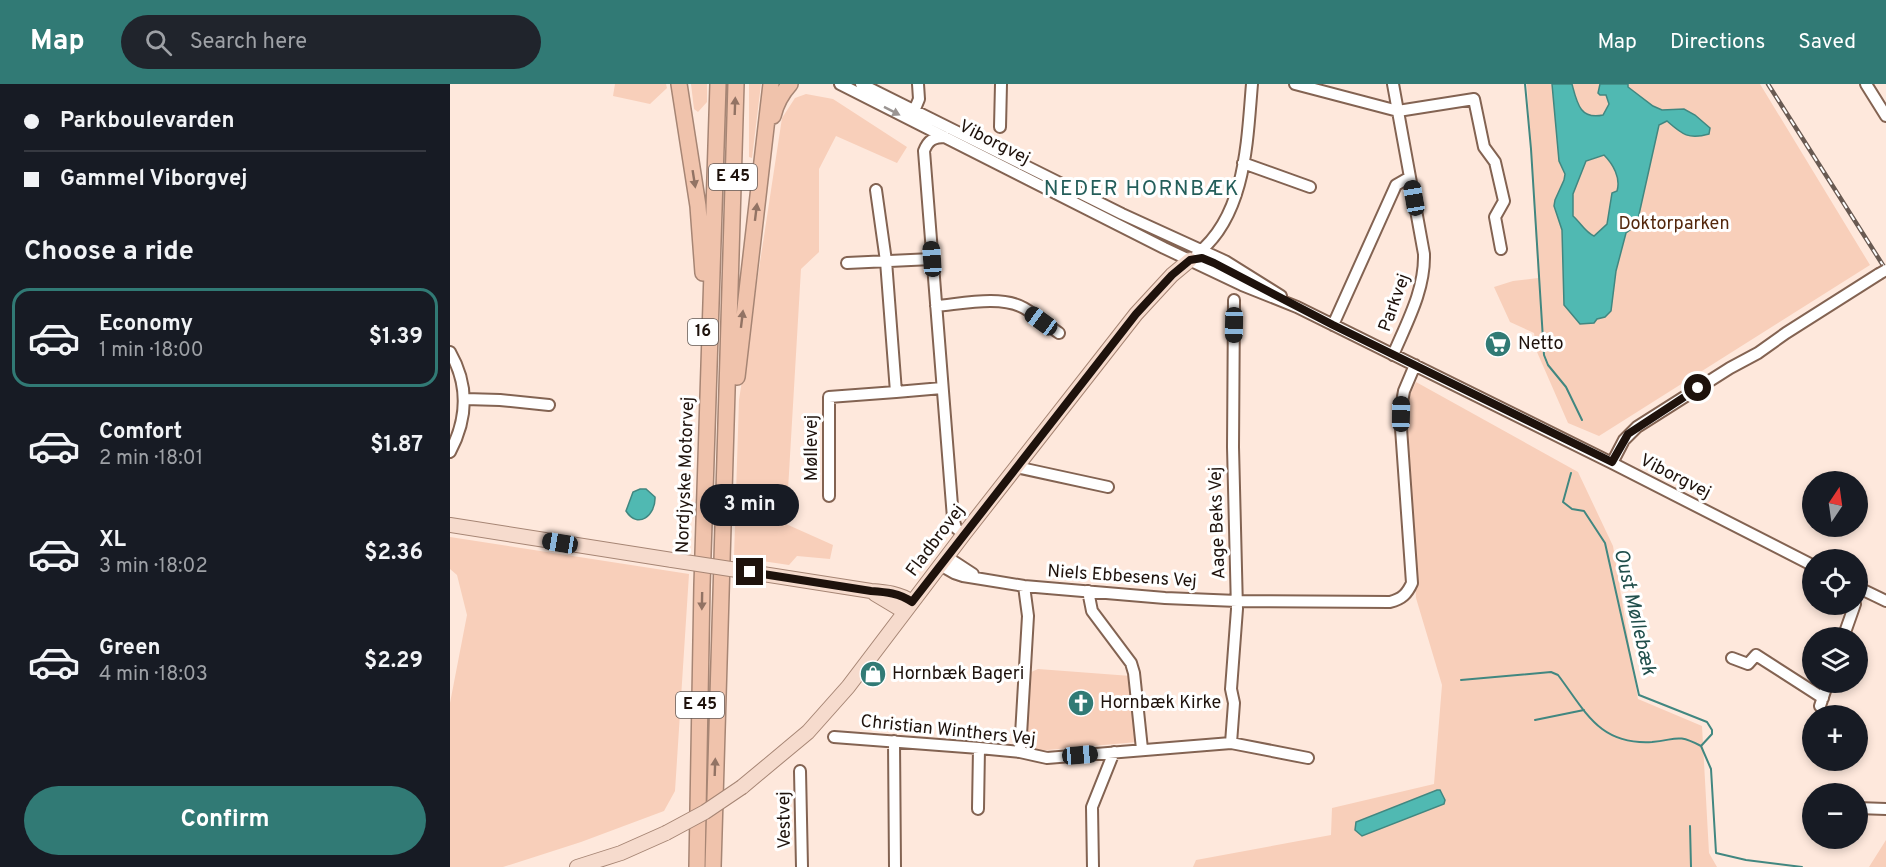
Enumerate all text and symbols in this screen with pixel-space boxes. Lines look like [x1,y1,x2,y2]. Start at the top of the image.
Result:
search box [121,15,541,69]
text: Map [30,24,85,60]
icon: search [142,26,175,59]
text: Search here [190,29,307,56]
text: Map [1597,29,1637,56]
text: Directions [1670,29,1765,56]
text: Saved [1798,29,1856,56]
one-way arrow [731,96,740,115]
one-way arrow [883,106,900,115]
text: Parkboulevarden [60,108,235,135]
street label: Viborgvej [955,115,1033,171]
road number: E 45 [709,164,757,190]
text: Gammel Viborgvej [60,166,248,193]
one-way arrow [689,170,698,189]
district label: NEDER HORNBÆK [1044,176,1240,203]
car [1402,179,1426,217]
one-way arrow [751,202,760,221]
park label: Doktorparken [1618,213,1730,236]
text: Choose a ride [24,235,194,269]
car [922,240,942,278]
street label: Parkvej [1374,271,1416,335]
car [1021,303,1061,339]
car [1225,307,1243,343]
one-way arrow [738,309,747,328]
icon: car [27,311,81,365]
text: Economy [99,311,193,338]
road number: 16 [688,319,718,345]
text: $1.39 [369,324,423,351]
supermarket icon: Netto [1483,329,1513,359]
place label: Netto [1518,333,1564,356]
text: 1 min · 18:00 [99,338,204,364]
route start [1684,374,1711,401]
street label: Nordjyske Motorvej [672,396,700,554]
car [1392,396,1410,432]
street label: Møllevej [801,415,824,481]
icon: car [27,419,81,473]
text: Comfort [99,419,182,446]
text: $1.87 [370,432,423,459]
text: 2 min · 18:01 [99,446,203,472]
street label: Viborgvej [1636,449,1714,505]
street label: Aage Beks Vej [1205,466,1231,580]
north arrow [1802,471,1868,537]
map controls [1802,471,1868,849]
callout: 3 min [700,485,800,527]
text: 3 min [723,492,776,518]
street label: Fladbrovej [901,500,971,582]
icon: car [27,527,81,581]
text: XL [99,527,126,554]
car [541,531,579,555]
text: $2.36 [364,540,423,567]
water label: Oust Møllebæk [1607,546,1661,679]
button: locate [1802,549,1868,615]
text: 3 min · 18:02 [99,554,208,580]
route end [736,558,763,585]
street label: Niels Ebbesens Vej [1047,560,1197,594]
one-way arrow [697,592,707,611]
button: layers [1802,627,1868,693]
icon: car [27,635,81,689]
text: Green [99,635,161,662]
text: $2.29 [364,648,423,675]
shop icon: Hornbæk Bageri [858,659,888,689]
text: 4 min · 18:03 [99,662,208,688]
place label: Hornbæk Bageri [892,663,1024,686]
church icon: Hornbæk Kirke [1066,688,1096,718]
road number: E 45 [676,692,724,718]
place label: Hornbæk Kirke [1100,692,1221,715]
button: + [1802,705,1868,771]
street label: Christian Winthers Vej [859,710,1037,752]
car [1061,744,1099,766]
one-way arrow [710,757,720,776]
button: − [1802,783,1868,849]
button: Confirm [24,786,426,855]
street label: Vestvej [773,791,797,849]

